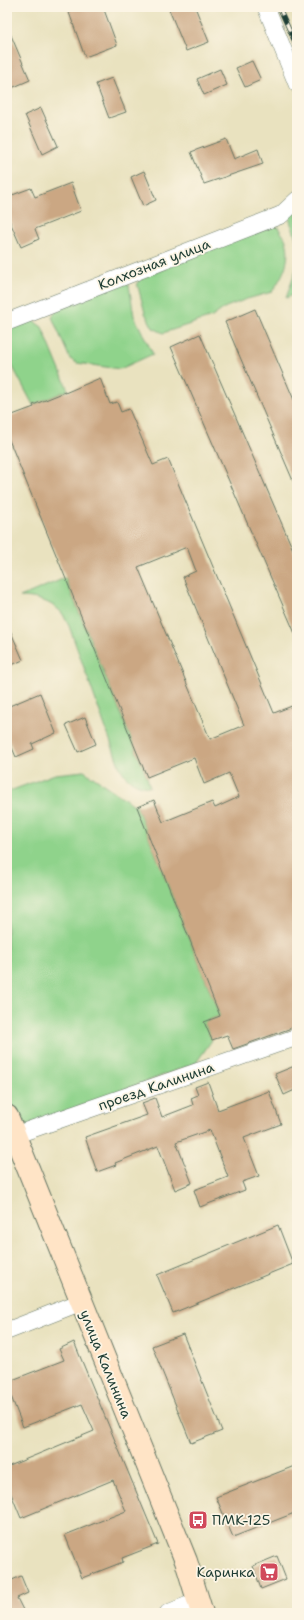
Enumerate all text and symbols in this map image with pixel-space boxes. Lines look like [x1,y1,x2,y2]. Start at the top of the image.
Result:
street label: Колхозная улица [95,234,213,294]
street label: проезд Калинина [96,1058,217,1114]
street label: улица Калинина [76,1307,136,1421]
bus stop icon: ПМК-125 [187,1509,209,1531]
place label: ПМК-125 [212,1511,270,1529]
supermarket icon: Каринка [258,1561,280,1583]
place label: Каринка [197,1563,255,1581]

